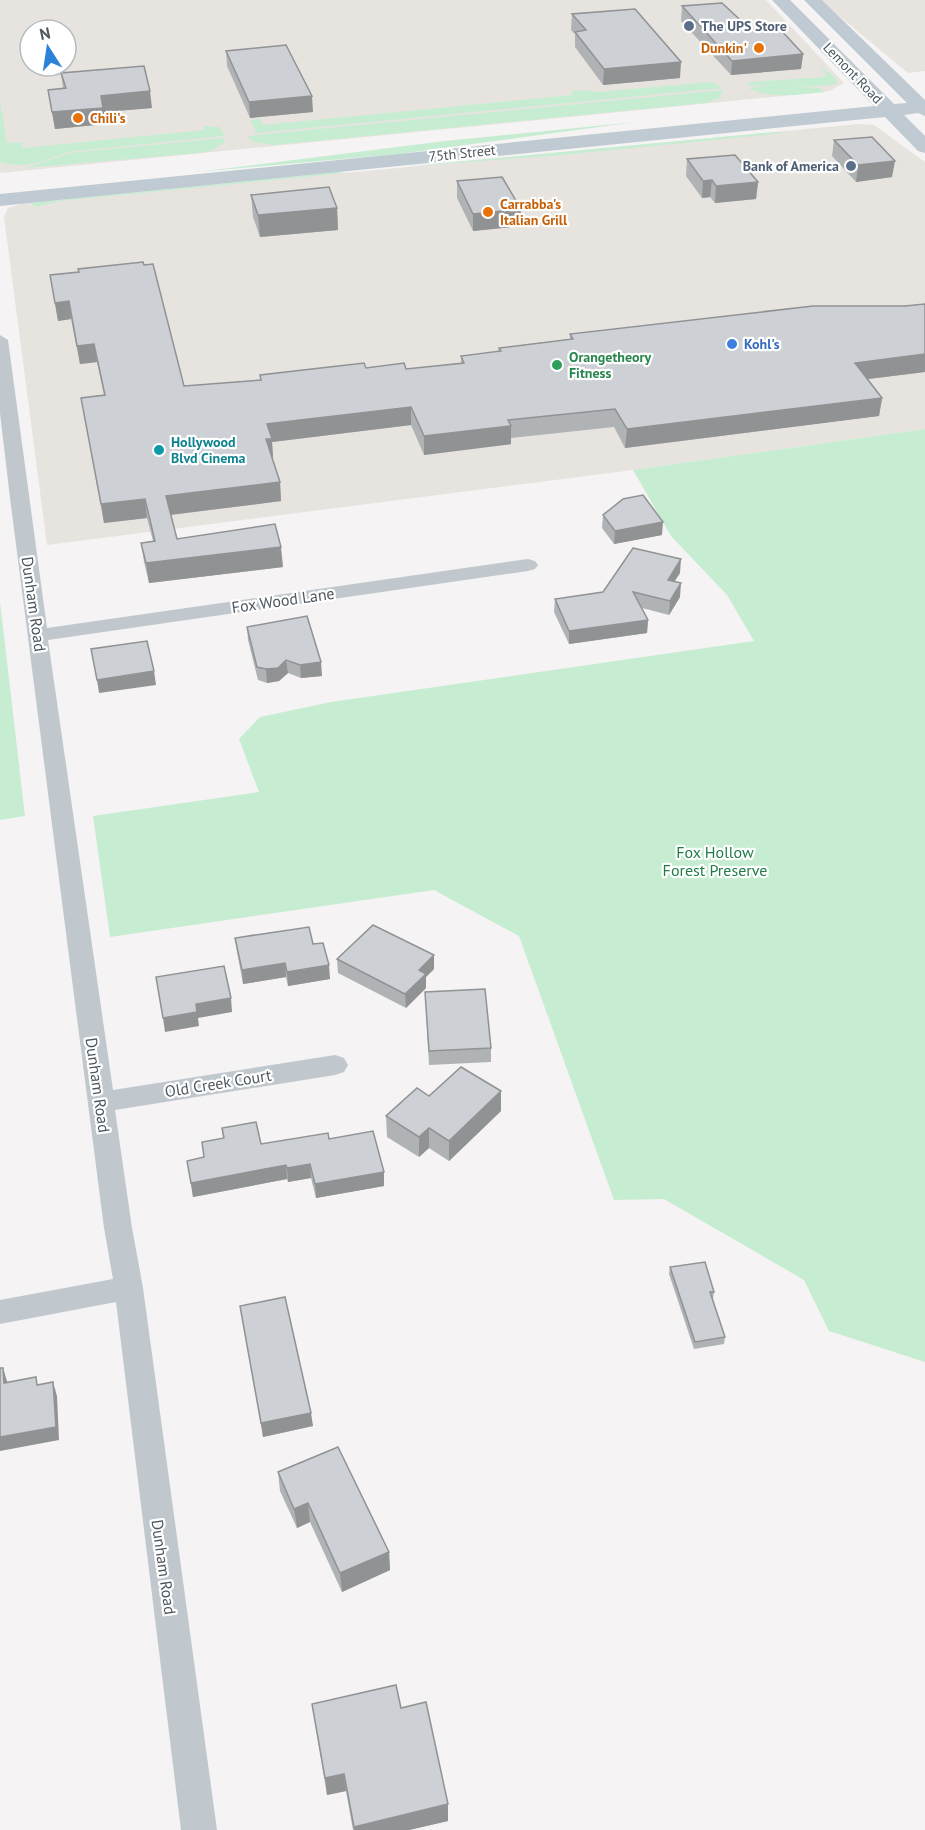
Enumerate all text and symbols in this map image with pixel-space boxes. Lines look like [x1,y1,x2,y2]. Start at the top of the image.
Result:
place label: The UPS Store [701,17,787,35]
north arrow [18,18,78,78]
marker: The UPS Store [682,19,696,33]
text: N [38,22,52,44]
place label: Dunkin' [701,39,747,57]
street label: Lemont Road [819,39,887,107]
marker: Dunkin' [752,41,766,55]
place label: Chili's [90,109,126,127]
marker: Chili's [71,111,85,125]
street label: 75th Street [428,141,497,165]
place label: Bank of America [743,157,839,175]
marker: Bank of America [844,159,858,173]
place label: Carrabba's Italian Grill [500,195,568,229]
marker: Carrabba's Italian Grill [481,205,495,219]
place label: Kohl's [744,335,780,353]
marker: Kohl's [725,337,739,351]
place label: Orangetheory Fitness [569,348,651,382]
marker: Orangetheory Fitness [550,358,564,372]
place label: Hollywood Blvd Cinema [171,433,246,467]
marker: Hollywood Blvd Cinema [152,443,166,457]
street label: Dunham Road [17,555,51,653]
street label: Fox Wood Lane [230,583,336,617]
park label: Fox Hollow Forest Preserve [663,842,767,880]
street label: Dunham Road [81,1036,115,1134]
street label: Old Creek Court [163,1065,273,1101]
street label: Dunham Road [147,1518,181,1616]

